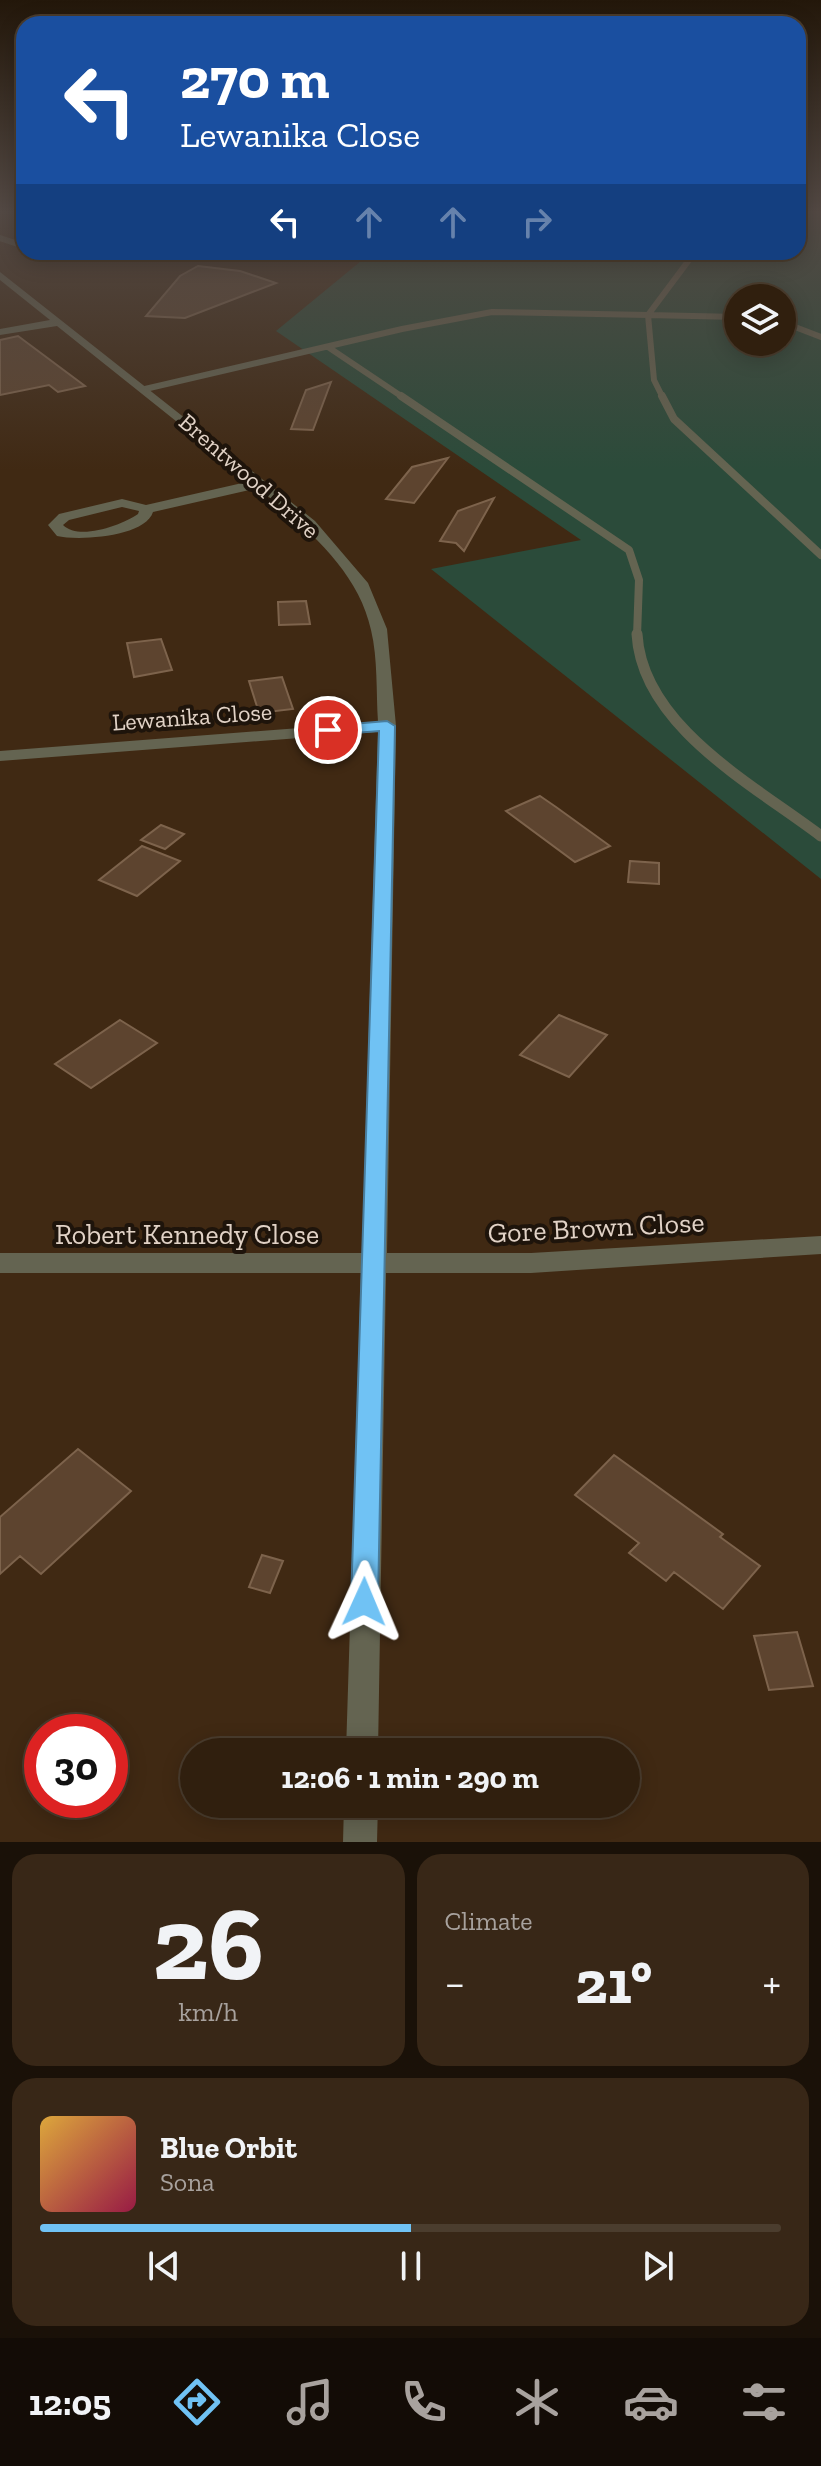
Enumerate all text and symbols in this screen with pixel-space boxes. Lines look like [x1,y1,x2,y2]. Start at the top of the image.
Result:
text: 270 m [180,45,330,112]
icon: left [48,48,152,152]
text: Lewanika Close [180,113,420,156]
icon: left [263,200,307,244]
icon: ahead [347,200,391,244]
icon: ahead [431,200,475,244]
icon: right [515,200,559,244]
map controls [724,284,796,356]
button: layers [724,284,796,356]
street label: Brentwood Drive [173,407,325,544]
street label: Lewanika Close [111,696,273,737]
pin [294,696,362,764]
icon: arrive [306,708,350,752]
street label: Gore Brown Close [487,1205,705,1250]
street label: Robert Kennedy Close [55,1218,319,1251]
position arrow [322,1560,406,1644]
speed limit sign: 30 [24,1714,128,1818]
text: 12:06 · 1 min · 290 m [281,1760,539,1796]
text: 26 [152,1881,264,2006]
text: Climate [445,1905,532,1937]
text: 21° [575,1946,652,2018]
text: − [445,1956,465,2009]
text: + [762,1956,781,2009]
text: km/h [179,1996,238,2028]
text: Blue Orbit [160,2130,297,2166]
text: Sona [160,2166,215,2198]
icon: previous [142,2244,186,2288]
icon: pause [389,2244,433,2288]
icon: next [636,2244,680,2288]
icon: directions [169,2374,225,2430]
icon: music [282,2374,338,2430]
icon: phone [396,2374,452,2430]
icon: climate [509,2374,565,2430]
icon: car [623,2374,679,2430]
icon: filters [736,2374,792,2430]
text: 12:05 [29,2381,111,2424]

